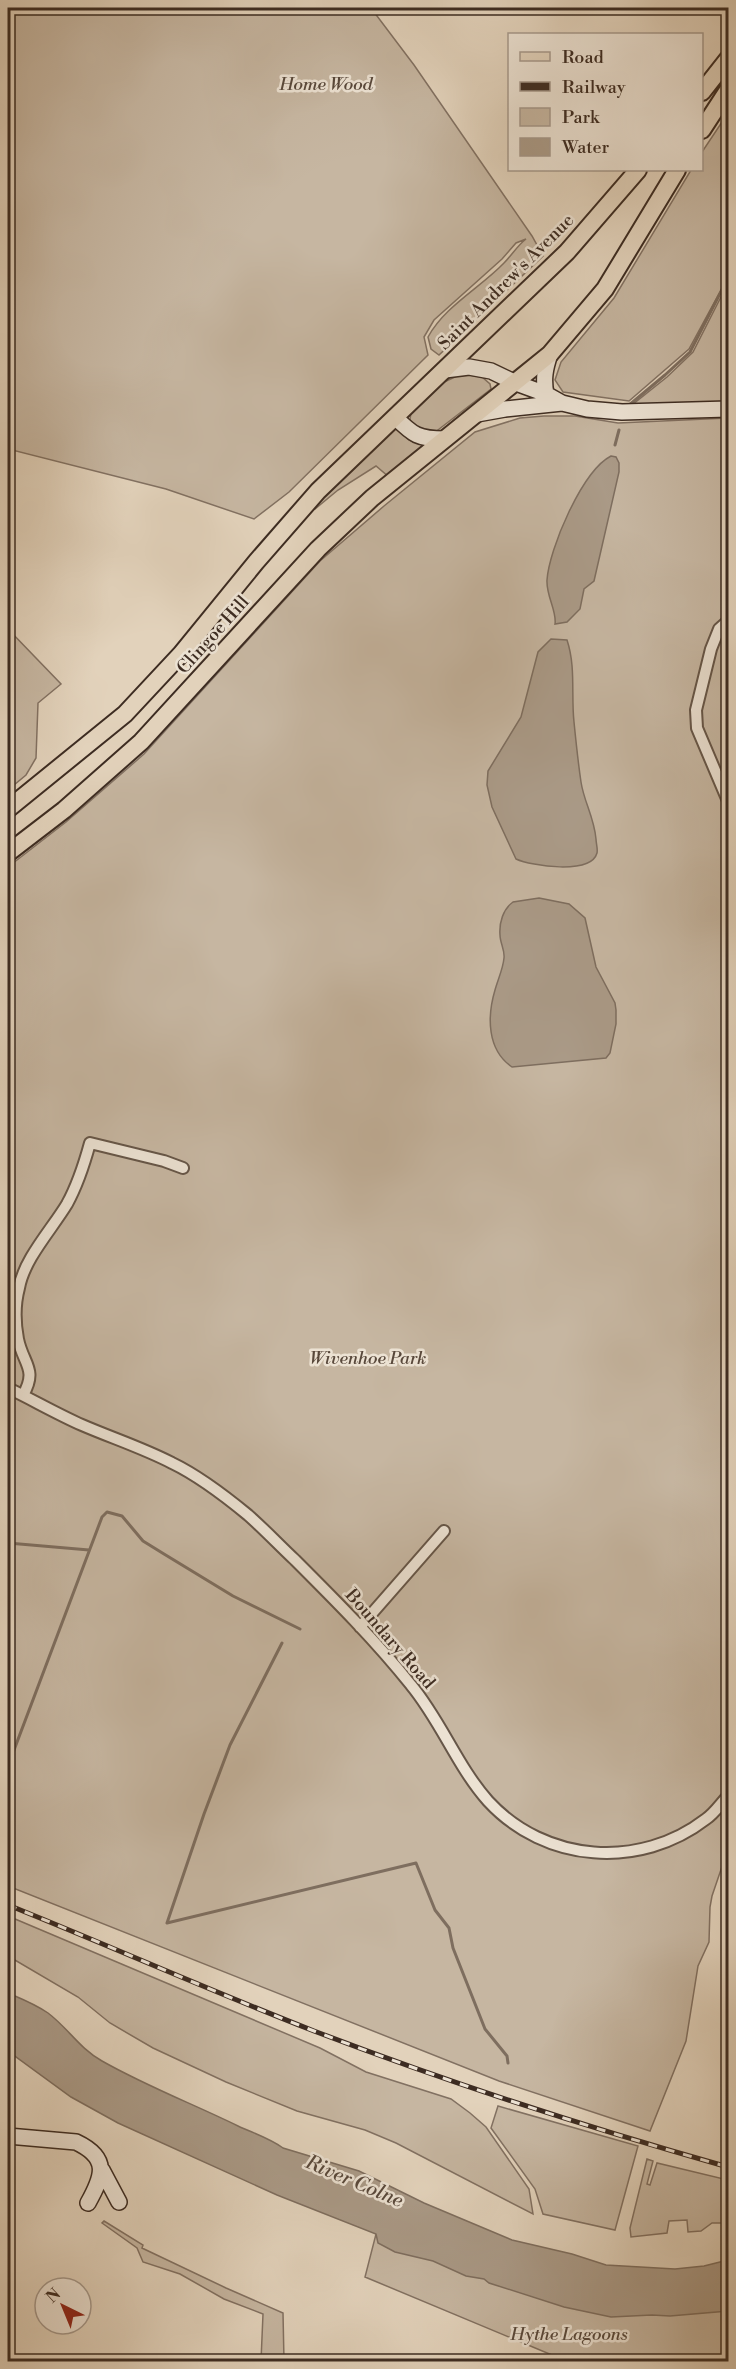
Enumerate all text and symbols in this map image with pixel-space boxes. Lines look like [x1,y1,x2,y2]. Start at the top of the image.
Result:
legend [508,33,703,171]
text: Road [562,46,605,69]
park label: Home Wood [278,73,374,96]
text: Railway [562,76,626,99]
text: Park [562,106,601,129]
text: Water [561,136,610,159]
street label: Saint Andrew's Avenue [433,209,579,355]
street label: Clingoe Hill [172,591,255,679]
park label: Wivenhoe Park [310,1347,426,1370]
street label: Boundary Road [339,1583,440,1695]
water label: River Colne [301,2150,407,2214]
north arrow [33,2276,93,2336]
text: N [42,2284,65,2307]
park label: Hythe Lagoons [509,2323,628,2346]

